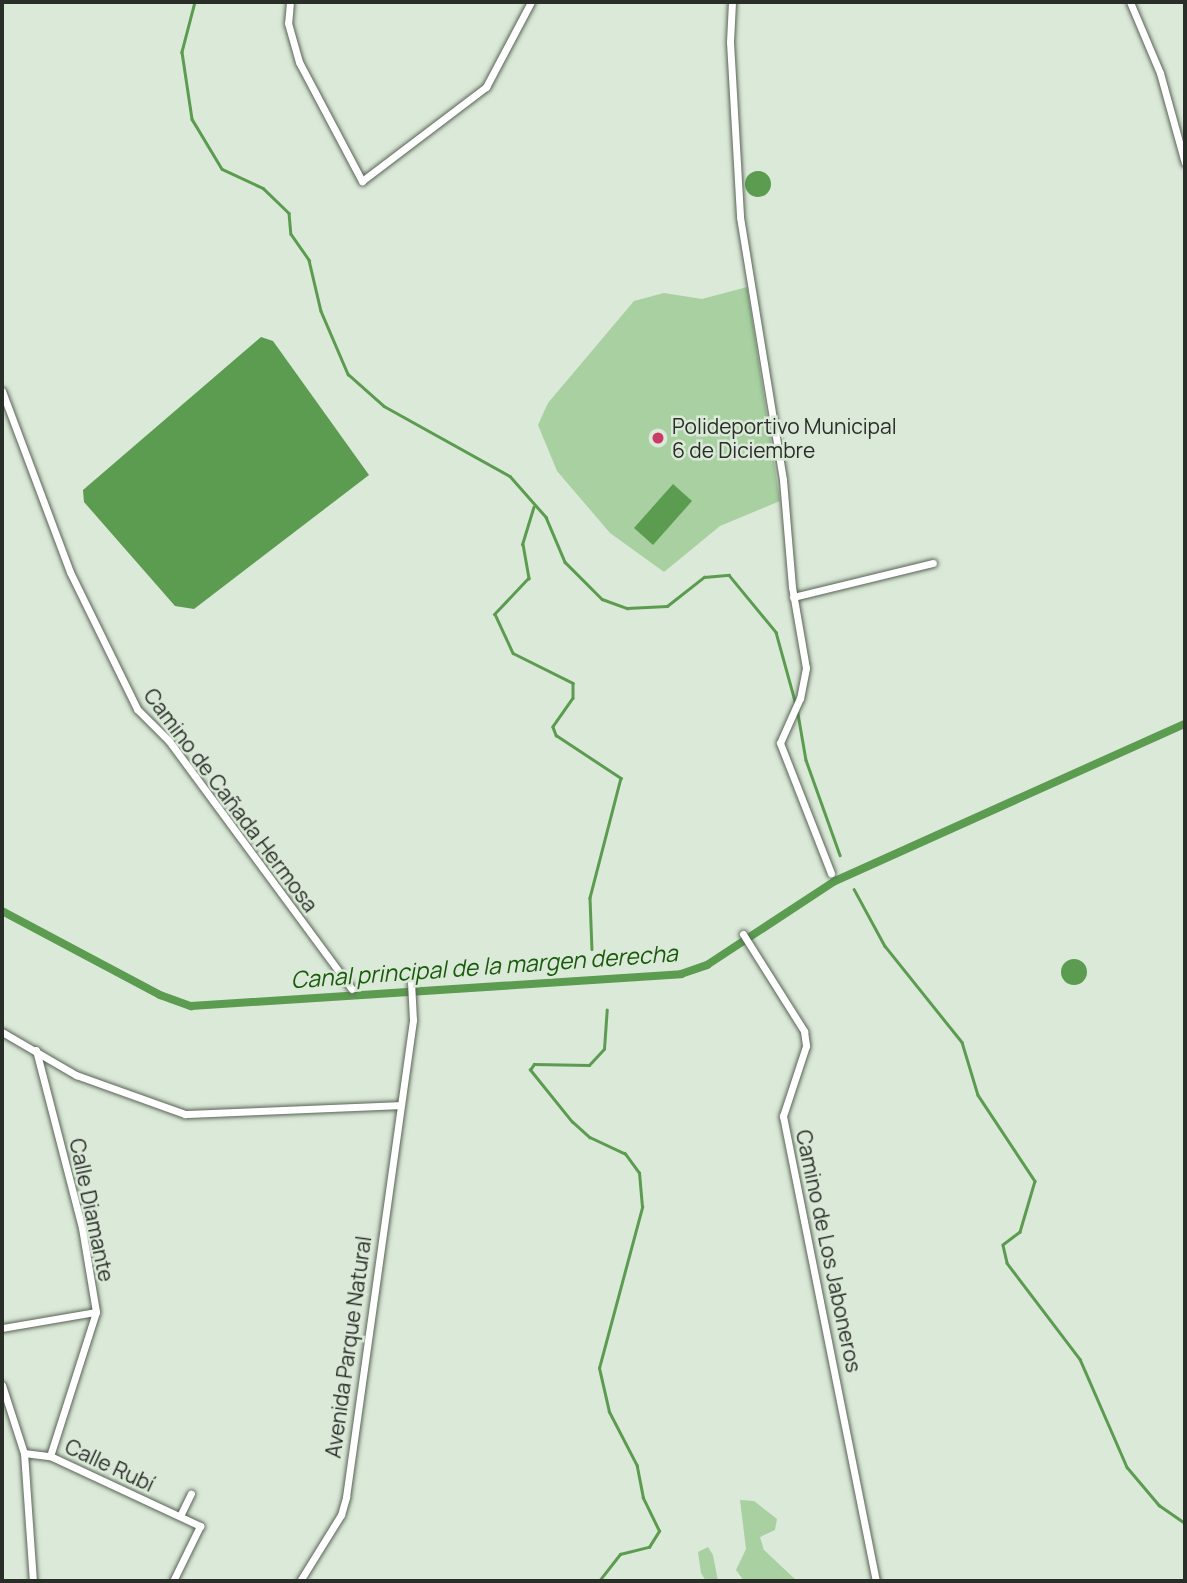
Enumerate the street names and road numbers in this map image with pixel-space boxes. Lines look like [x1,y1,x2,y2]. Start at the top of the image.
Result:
street label: Camino de Cañada Hermosa [139,683,323,917]
street label: Camino de Los Jaboneros [791,1127,867,1375]
street label: Calle Diamante [65,1136,119,1284]
street label: Avenida Parque Natural [320,1234,376,1460]
street label: Calle Rubí [61,1433,159,1497]

